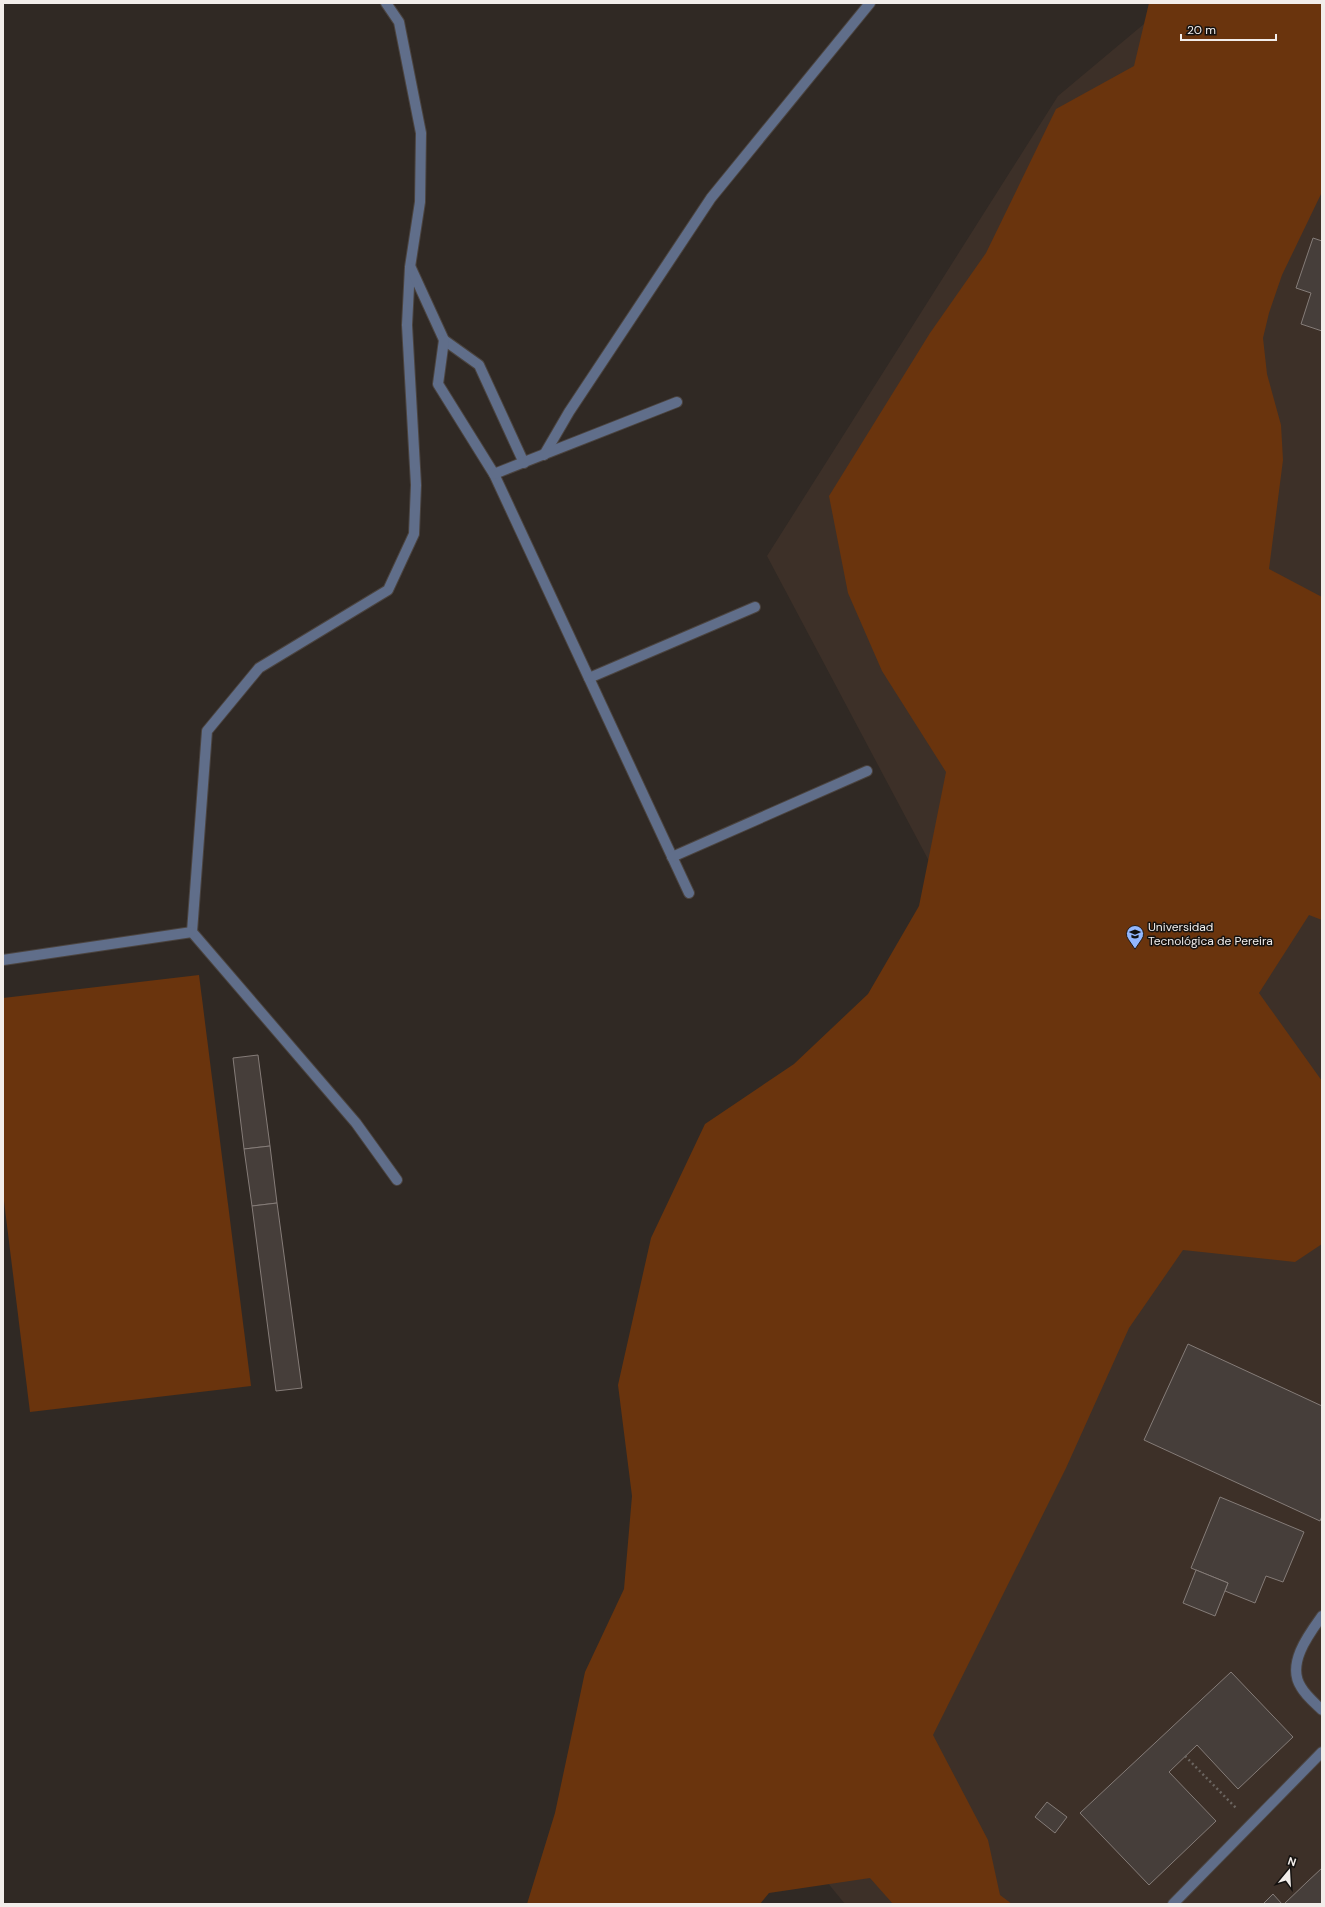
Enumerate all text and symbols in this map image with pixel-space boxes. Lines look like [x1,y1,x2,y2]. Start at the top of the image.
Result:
scale bar [1181,16,1276,42]
text: 20 m [1187,22,1216,38]
place label: Universidad Tecnológica de Pereira [1148,919,1273,949]
school or university icon: Universidad Tecnológica de Pereira [1125,924,1145,949]
north arrow [1269,1851,1309,1891]
text: N [1286,1854,1298,1869]

